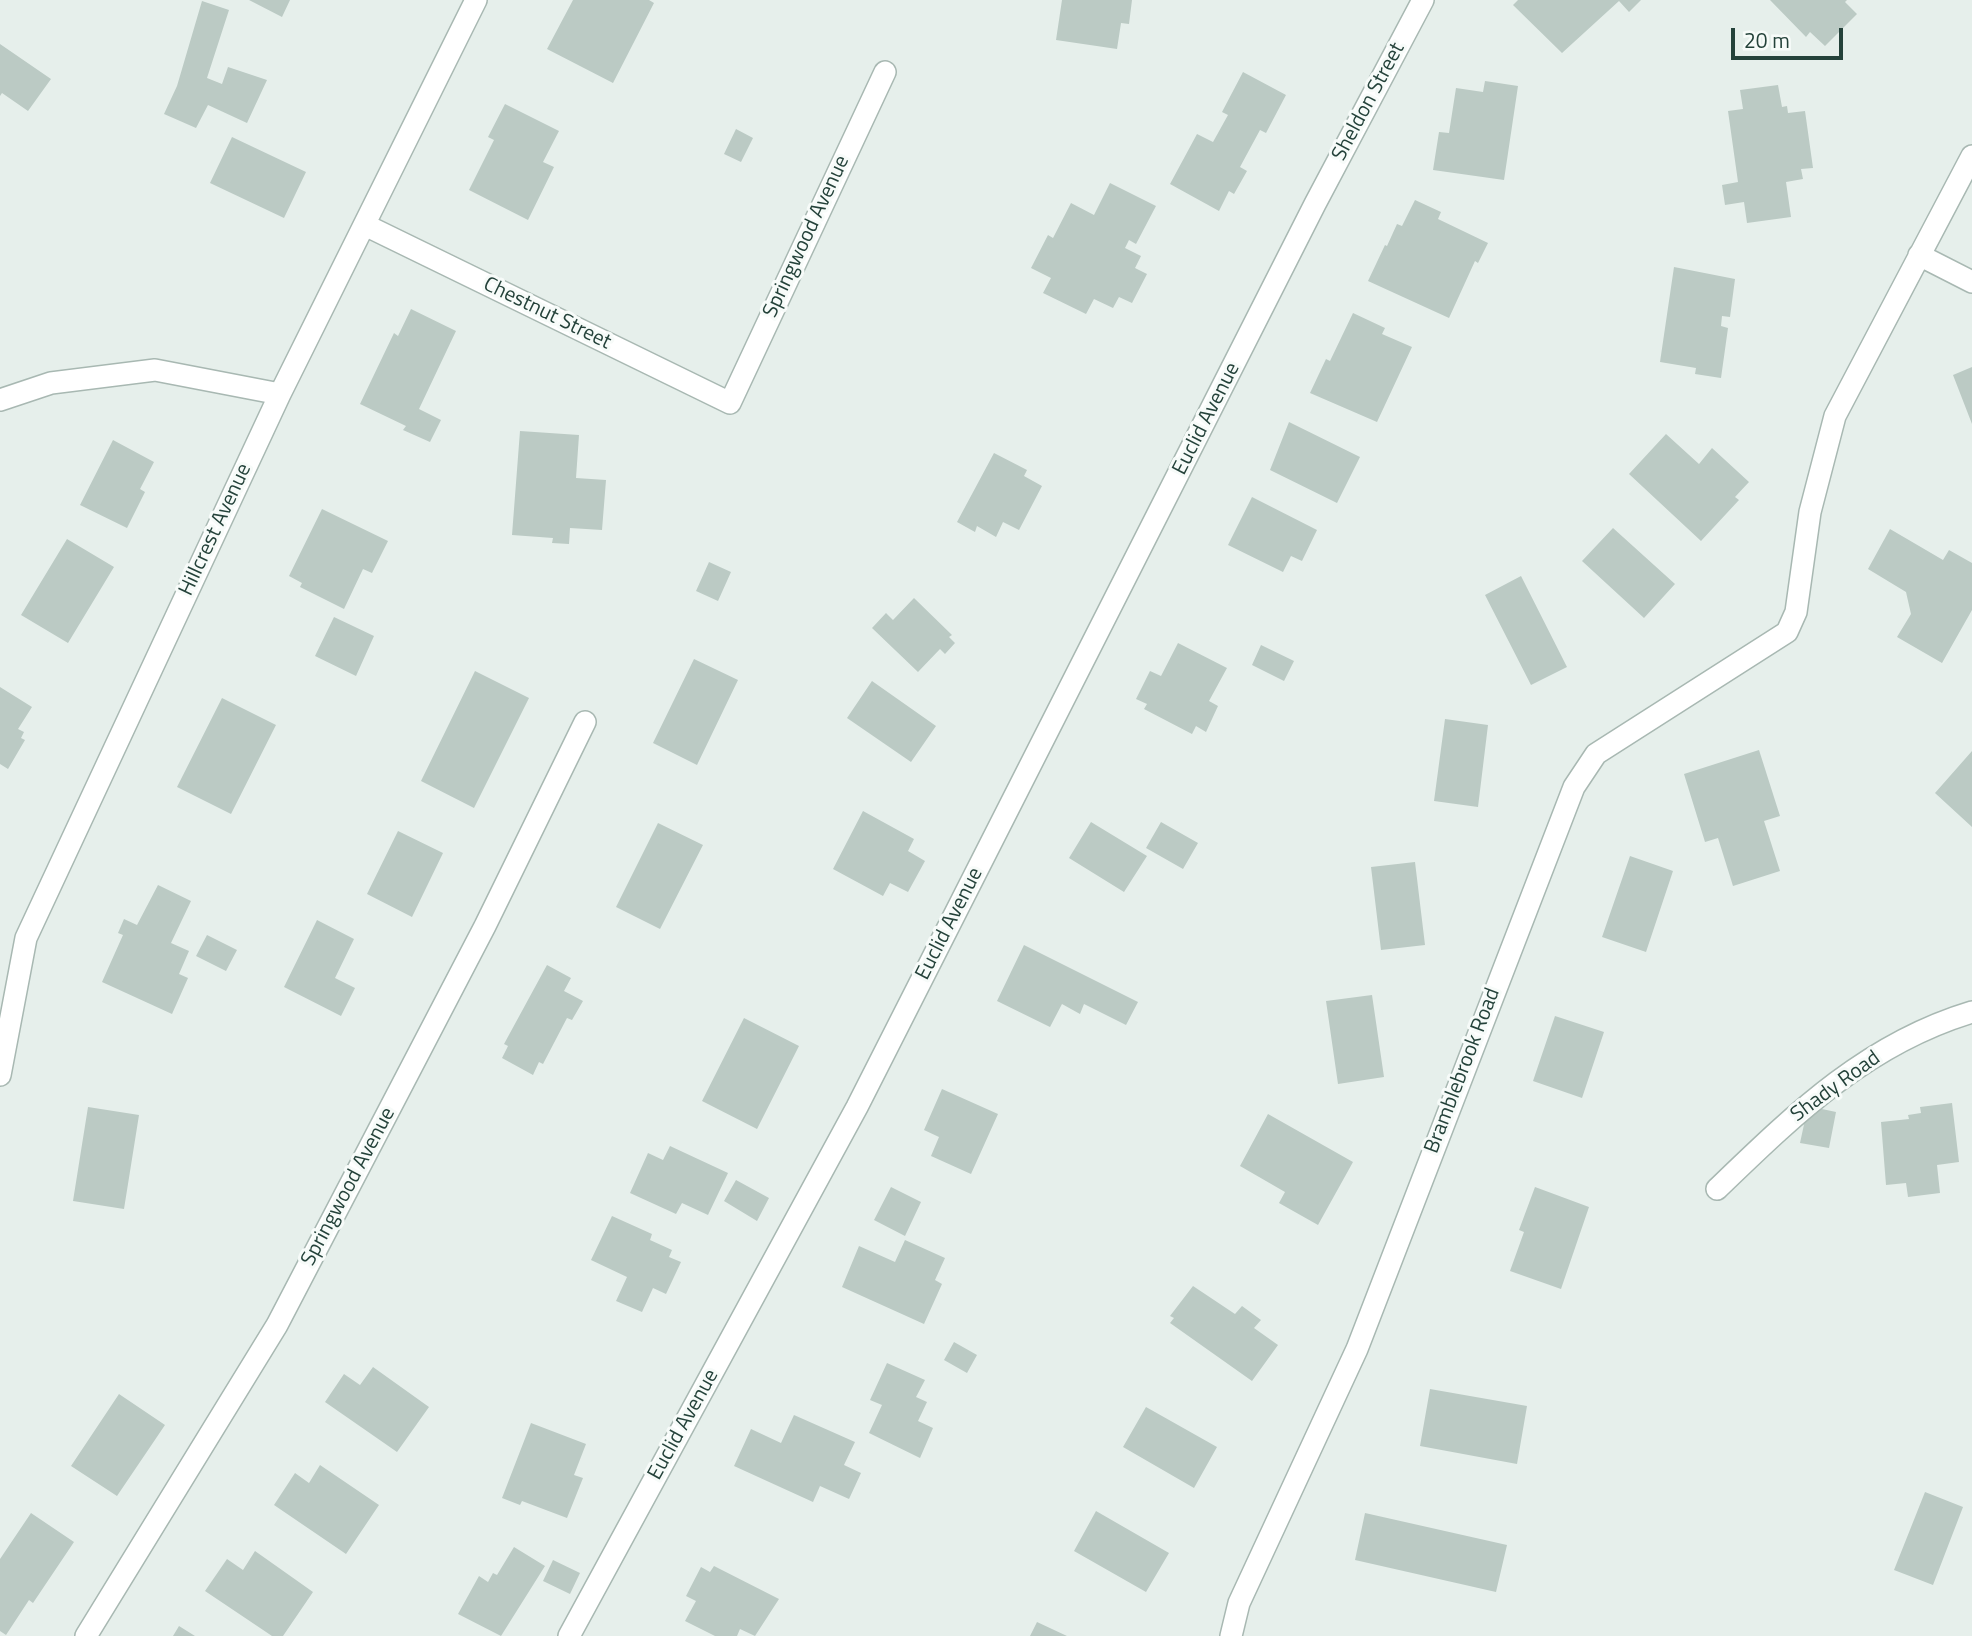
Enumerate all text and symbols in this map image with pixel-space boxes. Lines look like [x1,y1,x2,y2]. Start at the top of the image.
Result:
scale bar [1734,14,1846,58]
text: 20 m [1744,24,1790,56]
street label: Sheldon Street [1327,39,1411,165]
street label: Springwood Avenue [758,152,856,322]
street label: Chestnut Street [479,272,615,356]
street label: Euclid Avenue [1168,359,1246,479]
street label: Hillcrest Avenue [174,460,258,600]
street label: Euclid Avenue [911,864,989,984]
street label: Bramblebrook Road [1420,985,1506,1157]
street label: Shady Road [1786,1046,1886,1128]
street label: Springwood Avenue [297,1103,401,1271]
street label: Euclid Avenue [643,1365,725,1485]

